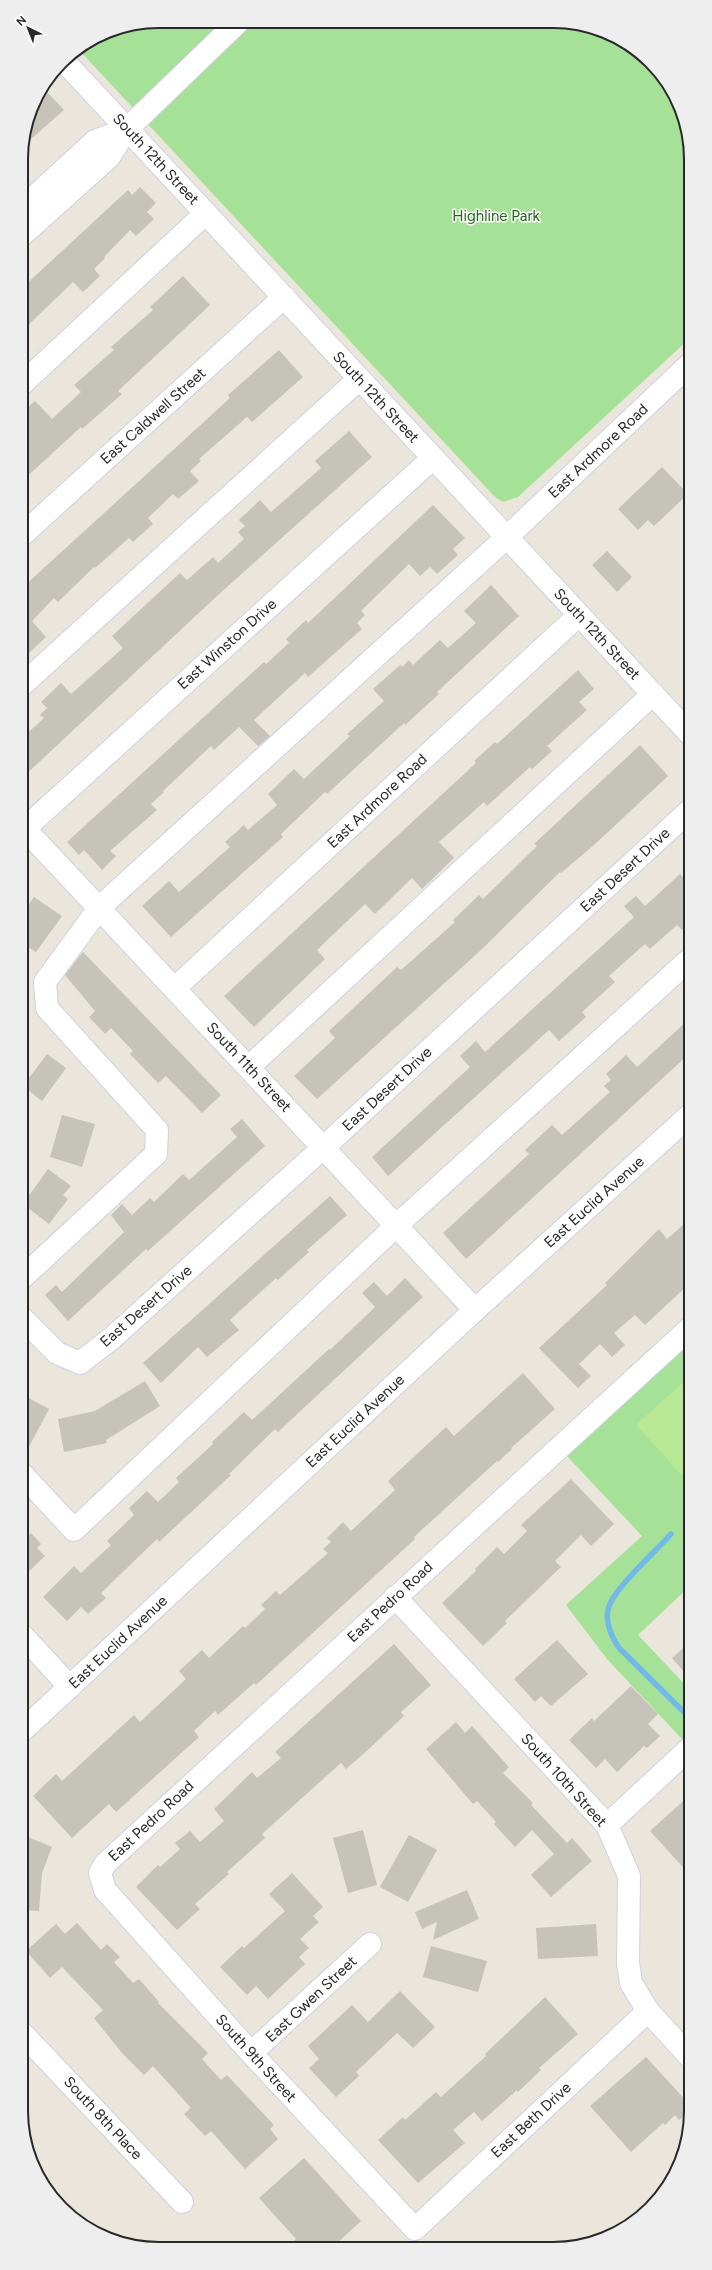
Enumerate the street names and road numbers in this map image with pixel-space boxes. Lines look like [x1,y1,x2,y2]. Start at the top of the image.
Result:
street label: South 12th Street [109,110,203,209]
street label: South 12th Street [329,348,423,447]
street label: East Caldwell Street [97,364,210,468]
street label: East Ardmore Road [544,400,652,502]
street label: South 12th Street [550,585,644,684]
street label: East Winston Drive [174,595,280,693]
street label: East Ardmore Road [323,750,431,852]
street label: East Desert Drive [577,824,673,916]
street label: South 11th Street [203,1018,295,1116]
street label: East Desert Drive [339,1043,435,1135]
street label: East Euclid Avenue [540,1152,648,1252]
street label: East Desert Drive [96,1261,196,1351]
street label: East Euclid Avenue [302,1371,408,1471]
street label: East Pedro Road [343,1558,437,1646]
street label: East Euclid Avenue [65,1592,171,1692]
street label: South 10th Street [517,1730,611,1831]
street label: East Pedro Road [104,1777,198,1865]
street label: East Gwen Street [262,1952,361,2046]
street label: South 9th Street [212,2010,300,2106]
street label: South 8th Place [60,2073,146,2163]
street label: East Beth Drive [487,2078,575,2162]

